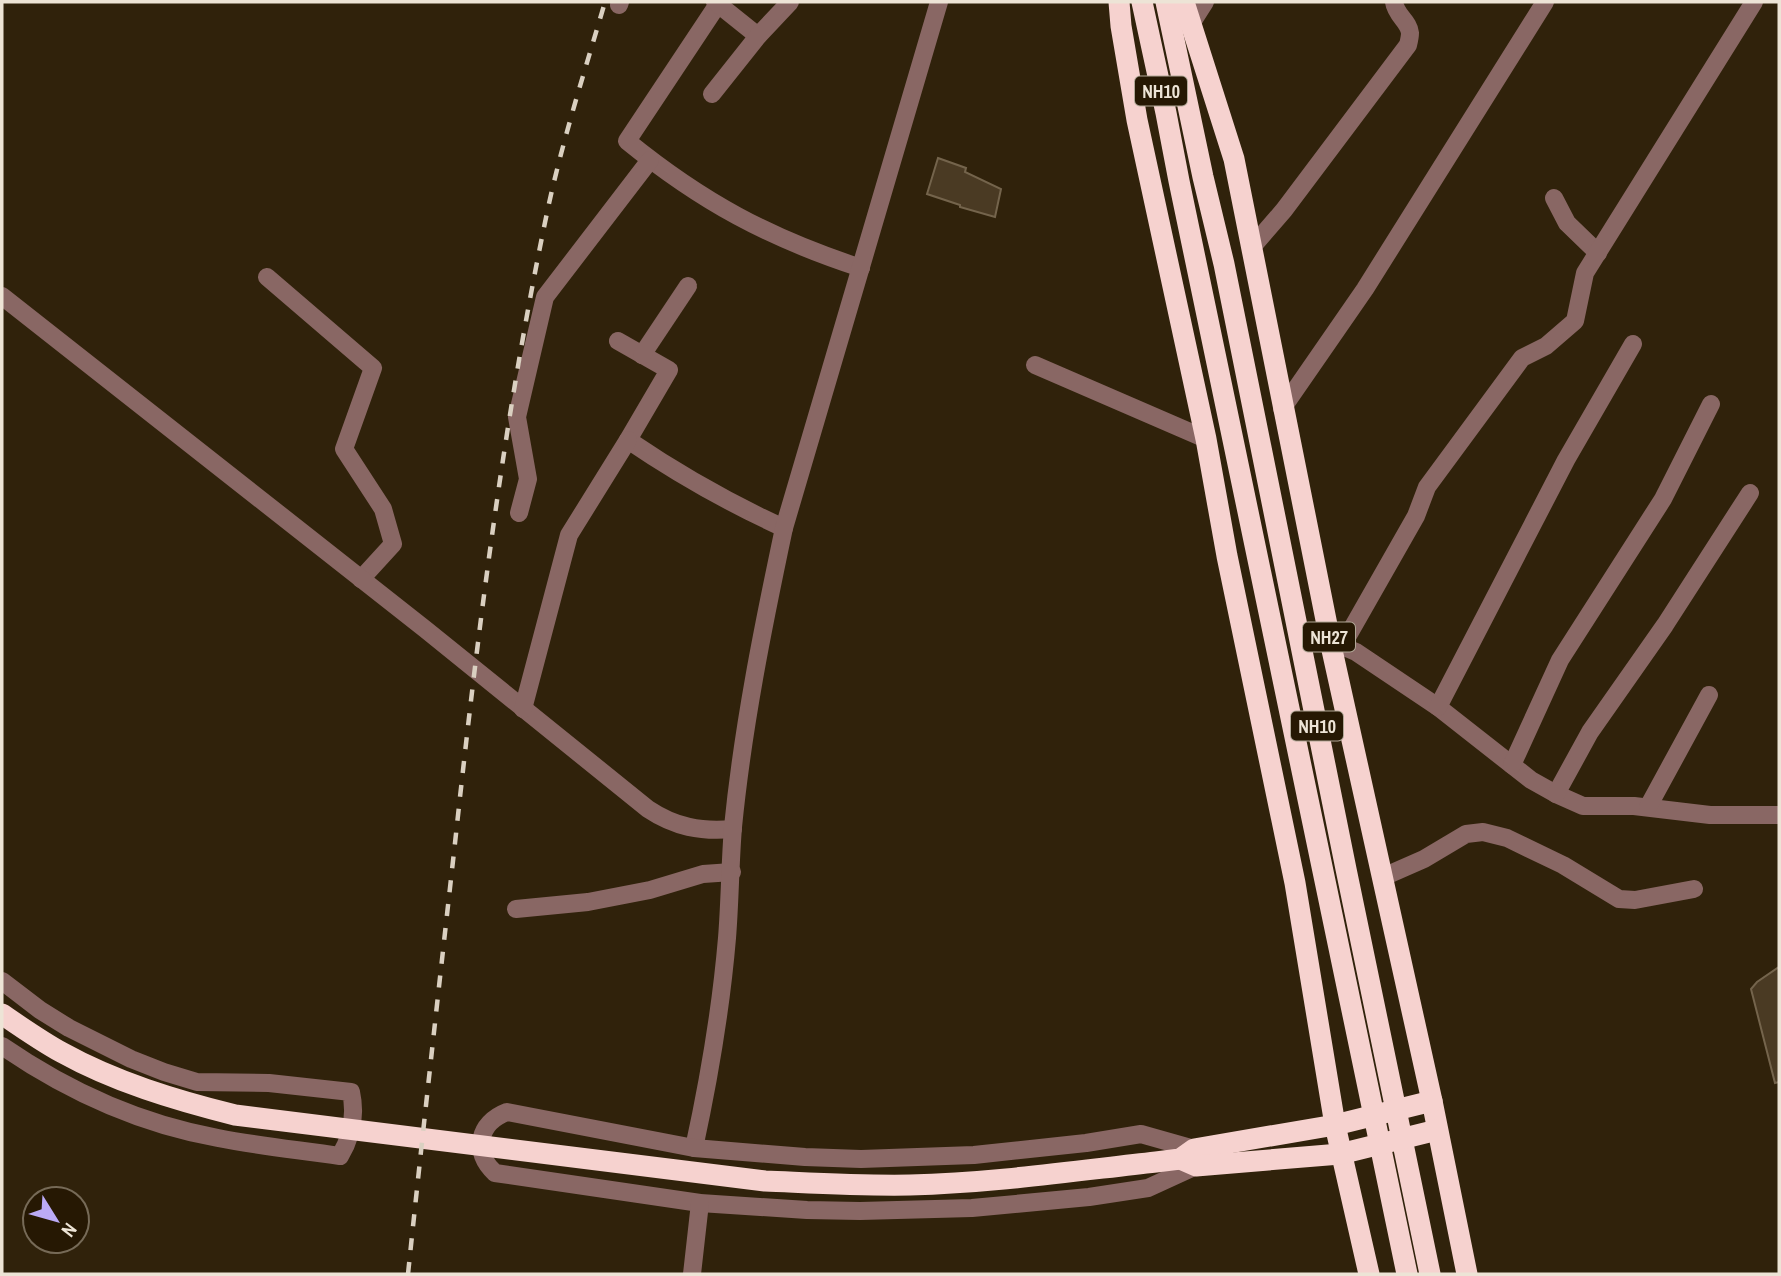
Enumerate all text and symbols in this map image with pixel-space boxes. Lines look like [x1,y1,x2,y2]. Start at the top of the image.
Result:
road number: NH10 [1135,76,1187,106]
road number: NH27 [1303,622,1355,652]
road number: NH10 [1291,712,1343,740]
north arrow [21,1185,91,1255]
text: N [56,1218,83,1243]

